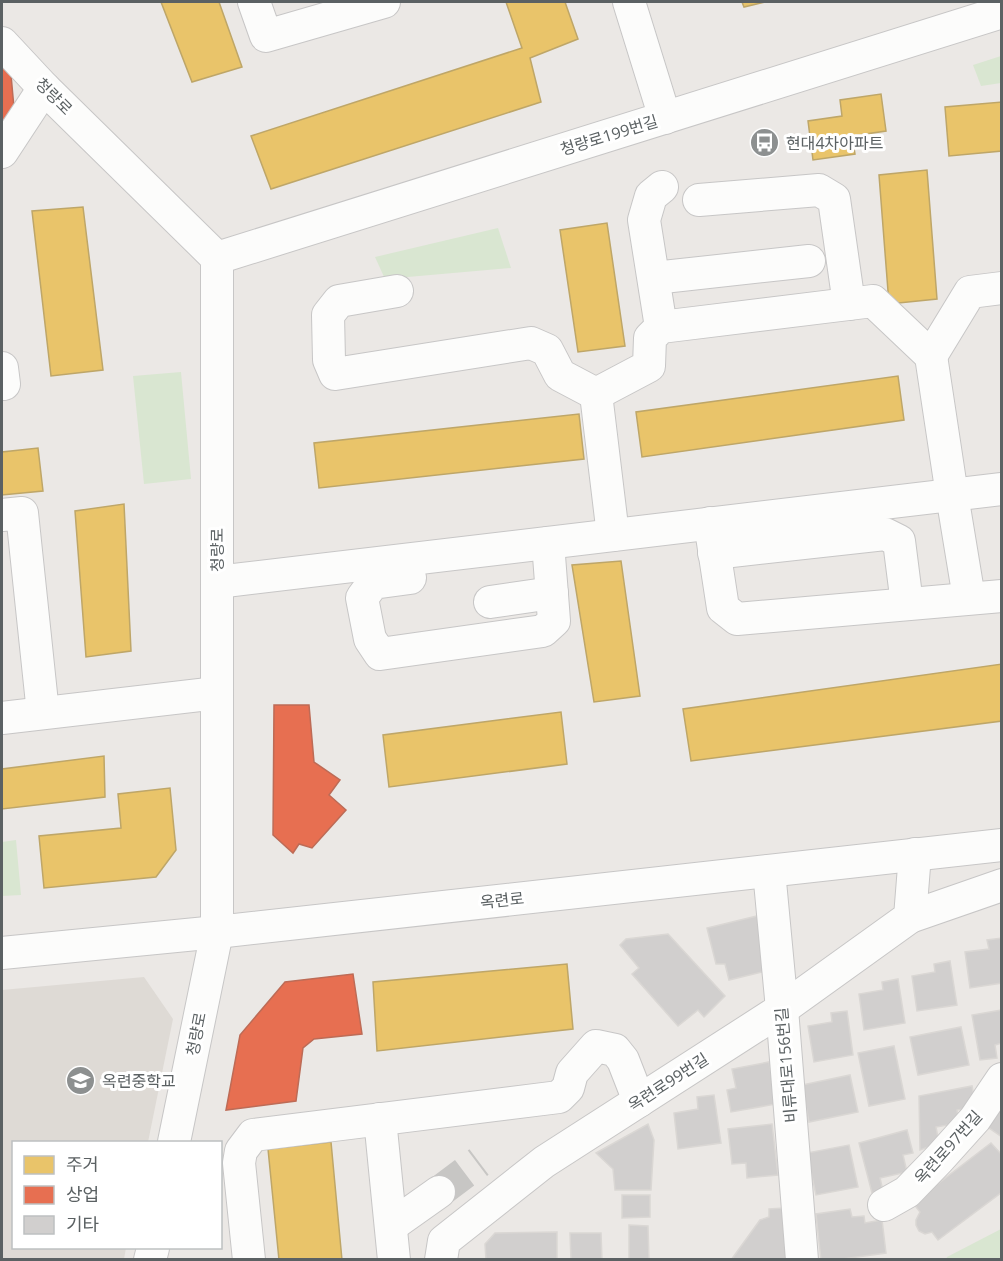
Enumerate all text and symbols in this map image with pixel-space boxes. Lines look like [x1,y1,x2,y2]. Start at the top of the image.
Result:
street label: 청량로 [31,73,78,120]
street label: 청량로199번길 [557,110,661,160]
bus stop icon: 현대4차아파트 [749,127,781,159]
place label: 현대4차아파트 [786,132,883,154]
street label: 청량로 [206,528,228,572]
street label: 옥련로 [479,887,525,913]
street label: 비류대로156번길 [770,1006,802,1124]
street label: 청량로 [181,1010,211,1058]
street label: 옥련로99번길 [623,1048,713,1116]
school or university icon: 옥련중학교 [65,1065,97,1097]
place label: 옥련중학교 [102,1070,176,1092]
street label: 옥련로97번길 [909,1105,987,1189]
legend [12,1141,222,1249]
text: 주거 [66,1152,99,1176]
text: 상업 [66,1182,99,1206]
text: 기타 [66,1212,100,1236]

